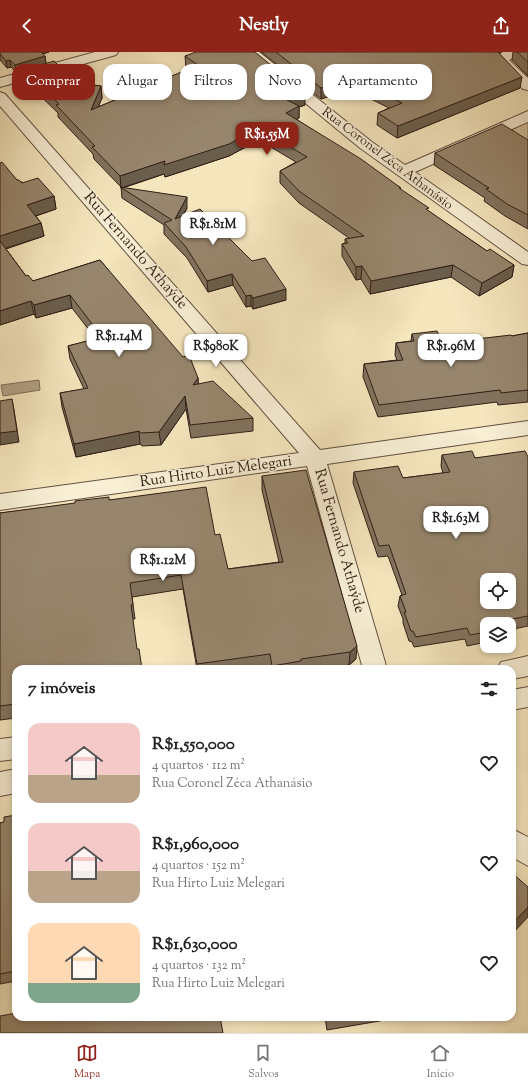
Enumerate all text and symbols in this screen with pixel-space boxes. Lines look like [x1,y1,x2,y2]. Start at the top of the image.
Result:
text: Nestly [239,13,289,39]
icon: back [16,15,38,37]
icon: share [490,15,512,37]
chip: Comprar [12,64,95,100]
chip: Alugar [103,64,172,100]
chip: Filtros [180,64,247,100]
chip: Novo [255,64,315,100]
chip: Apartamento [323,64,432,100]
street label: Rua Coronel Zéca Athanásio [318,104,456,214]
pin: R$1.55M [230,122,304,156]
text: R$1.55M [245,126,289,144]
street label: Rua Fernando Athaýde [78,188,192,314]
pin: R$1.81M [176,212,250,246]
text: R$1.81M [190,216,236,234]
pin: R$1.14M [82,324,156,358]
text: R$1.14M [96,328,142,346]
pin: R$980K [183,334,249,368]
pin: R$1.96M [414,334,488,368]
text: R$980K [193,338,239,356]
text: R$1.96M [427,338,475,356]
street label: Rua Hirto Luiz Melegari [139,451,293,493]
street label: Rua Fernando Athaýde [308,466,370,616]
pin: R$1.63M [419,506,493,540]
text: R$1.63M [432,510,480,528]
pin: R$1.12M [126,548,200,582]
text: R$1.12M [140,552,186,570]
map controls [480,573,516,653]
button: locate [480,573,516,609]
button: layers [480,617,516,653]
text: 7 imóveis [28,677,96,701]
icon: filters [478,678,500,700]
text: R$1,550,000 [152,733,235,757]
icon: home [60,739,108,787]
icon: heart [478,752,500,774]
text: 4 quartos · 112 m² [152,757,245,775]
text: Rua Coronel Zéca Athanásio [152,775,312,793]
text: R$1,960,000 [152,833,239,857]
icon: home [60,839,108,887]
icon: heart [478,852,500,874]
text: 4 quartos · 152 m² [152,857,245,875]
text: Rua Hirto Luiz Melegari [152,875,285,893]
text: R$1,630,000 [152,933,237,957]
icon: home [60,939,108,987]
icon: heart [478,952,500,974]
text: 4 quartos · 132 m² [152,957,246,975]
text: Rua Hirto Luiz Melegari [152,975,285,993]
tab: Mapa [74,1042,100,1082]
tab: Salvos [248,1042,279,1082]
tab: Início [427,1042,454,1082]

